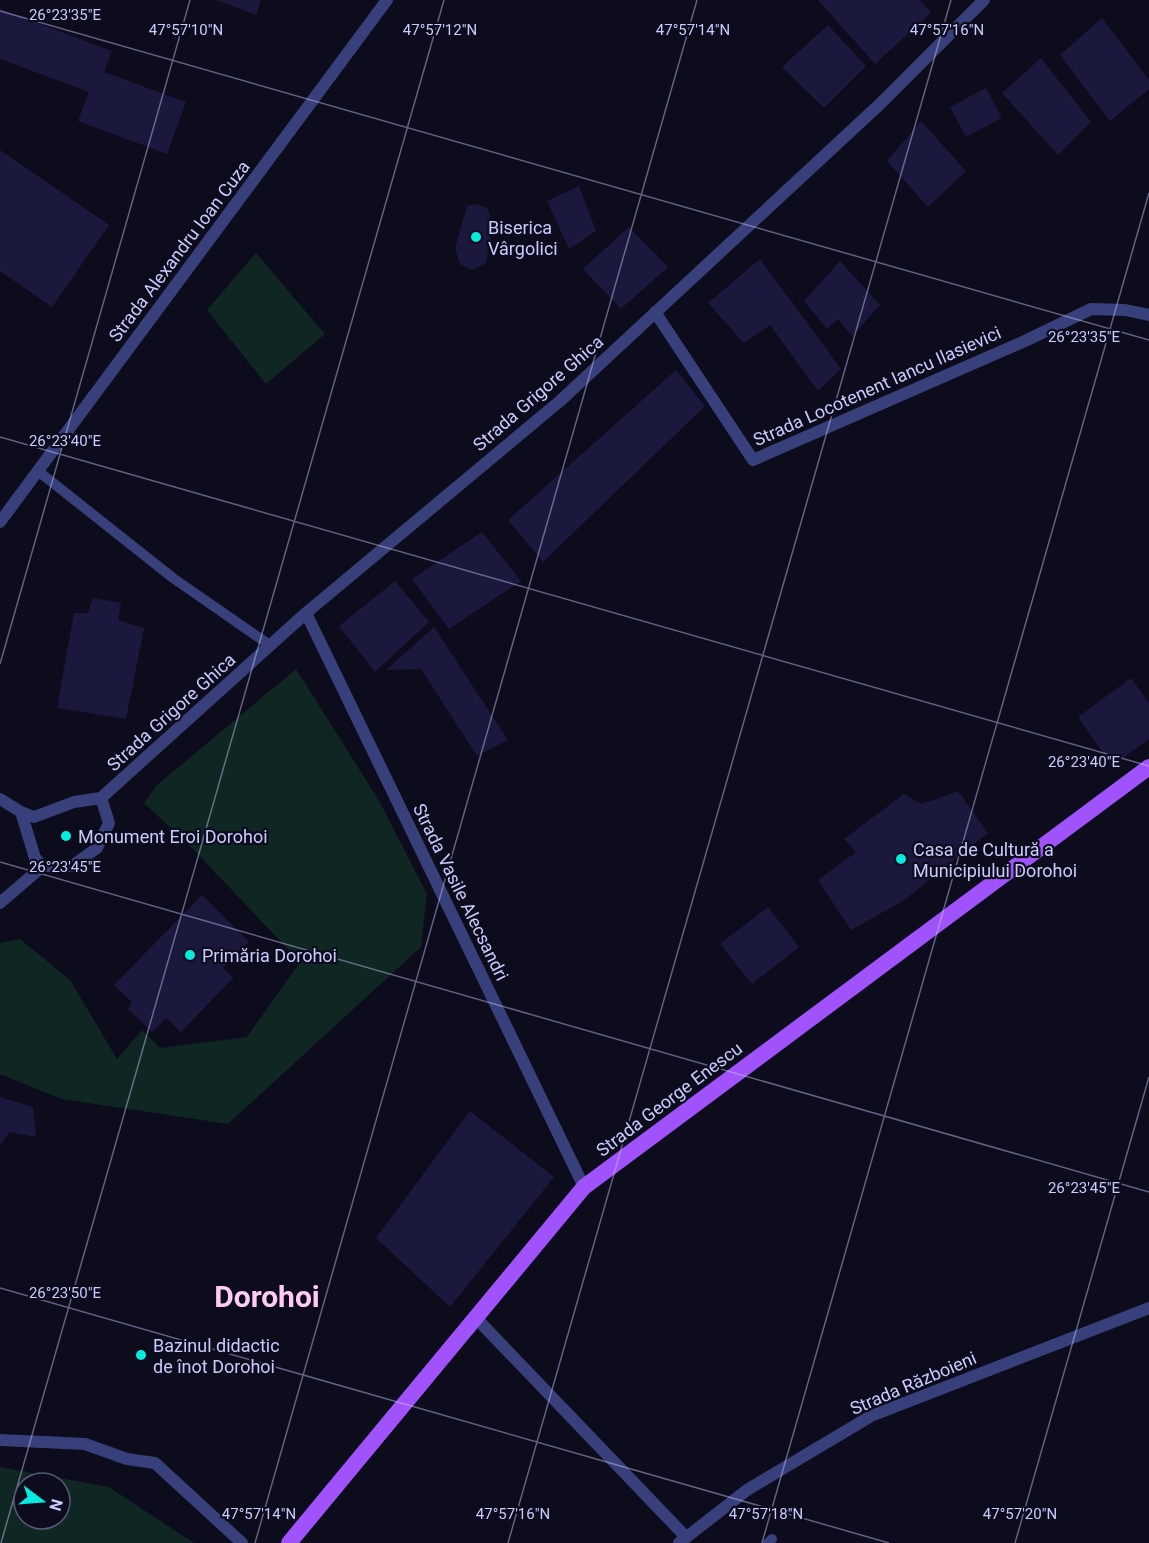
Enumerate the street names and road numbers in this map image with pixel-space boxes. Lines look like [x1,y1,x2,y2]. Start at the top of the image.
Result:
street label: Strada Alexandru Ioan Cuza [104,156,254,346]
street label: Strada Locotenent Iancu Ilasievici [750,322,1004,450]
street label: Strada Grigore Ghica [469,331,607,455]
street label: Strada Grigore Ghica [103,649,239,775]
street label: Strada Vasile Alecsandri [409,800,513,984]
street label: Strada George Enescu [592,1037,746,1161]
street label: Strada Războieni [847,1347,979,1419]

